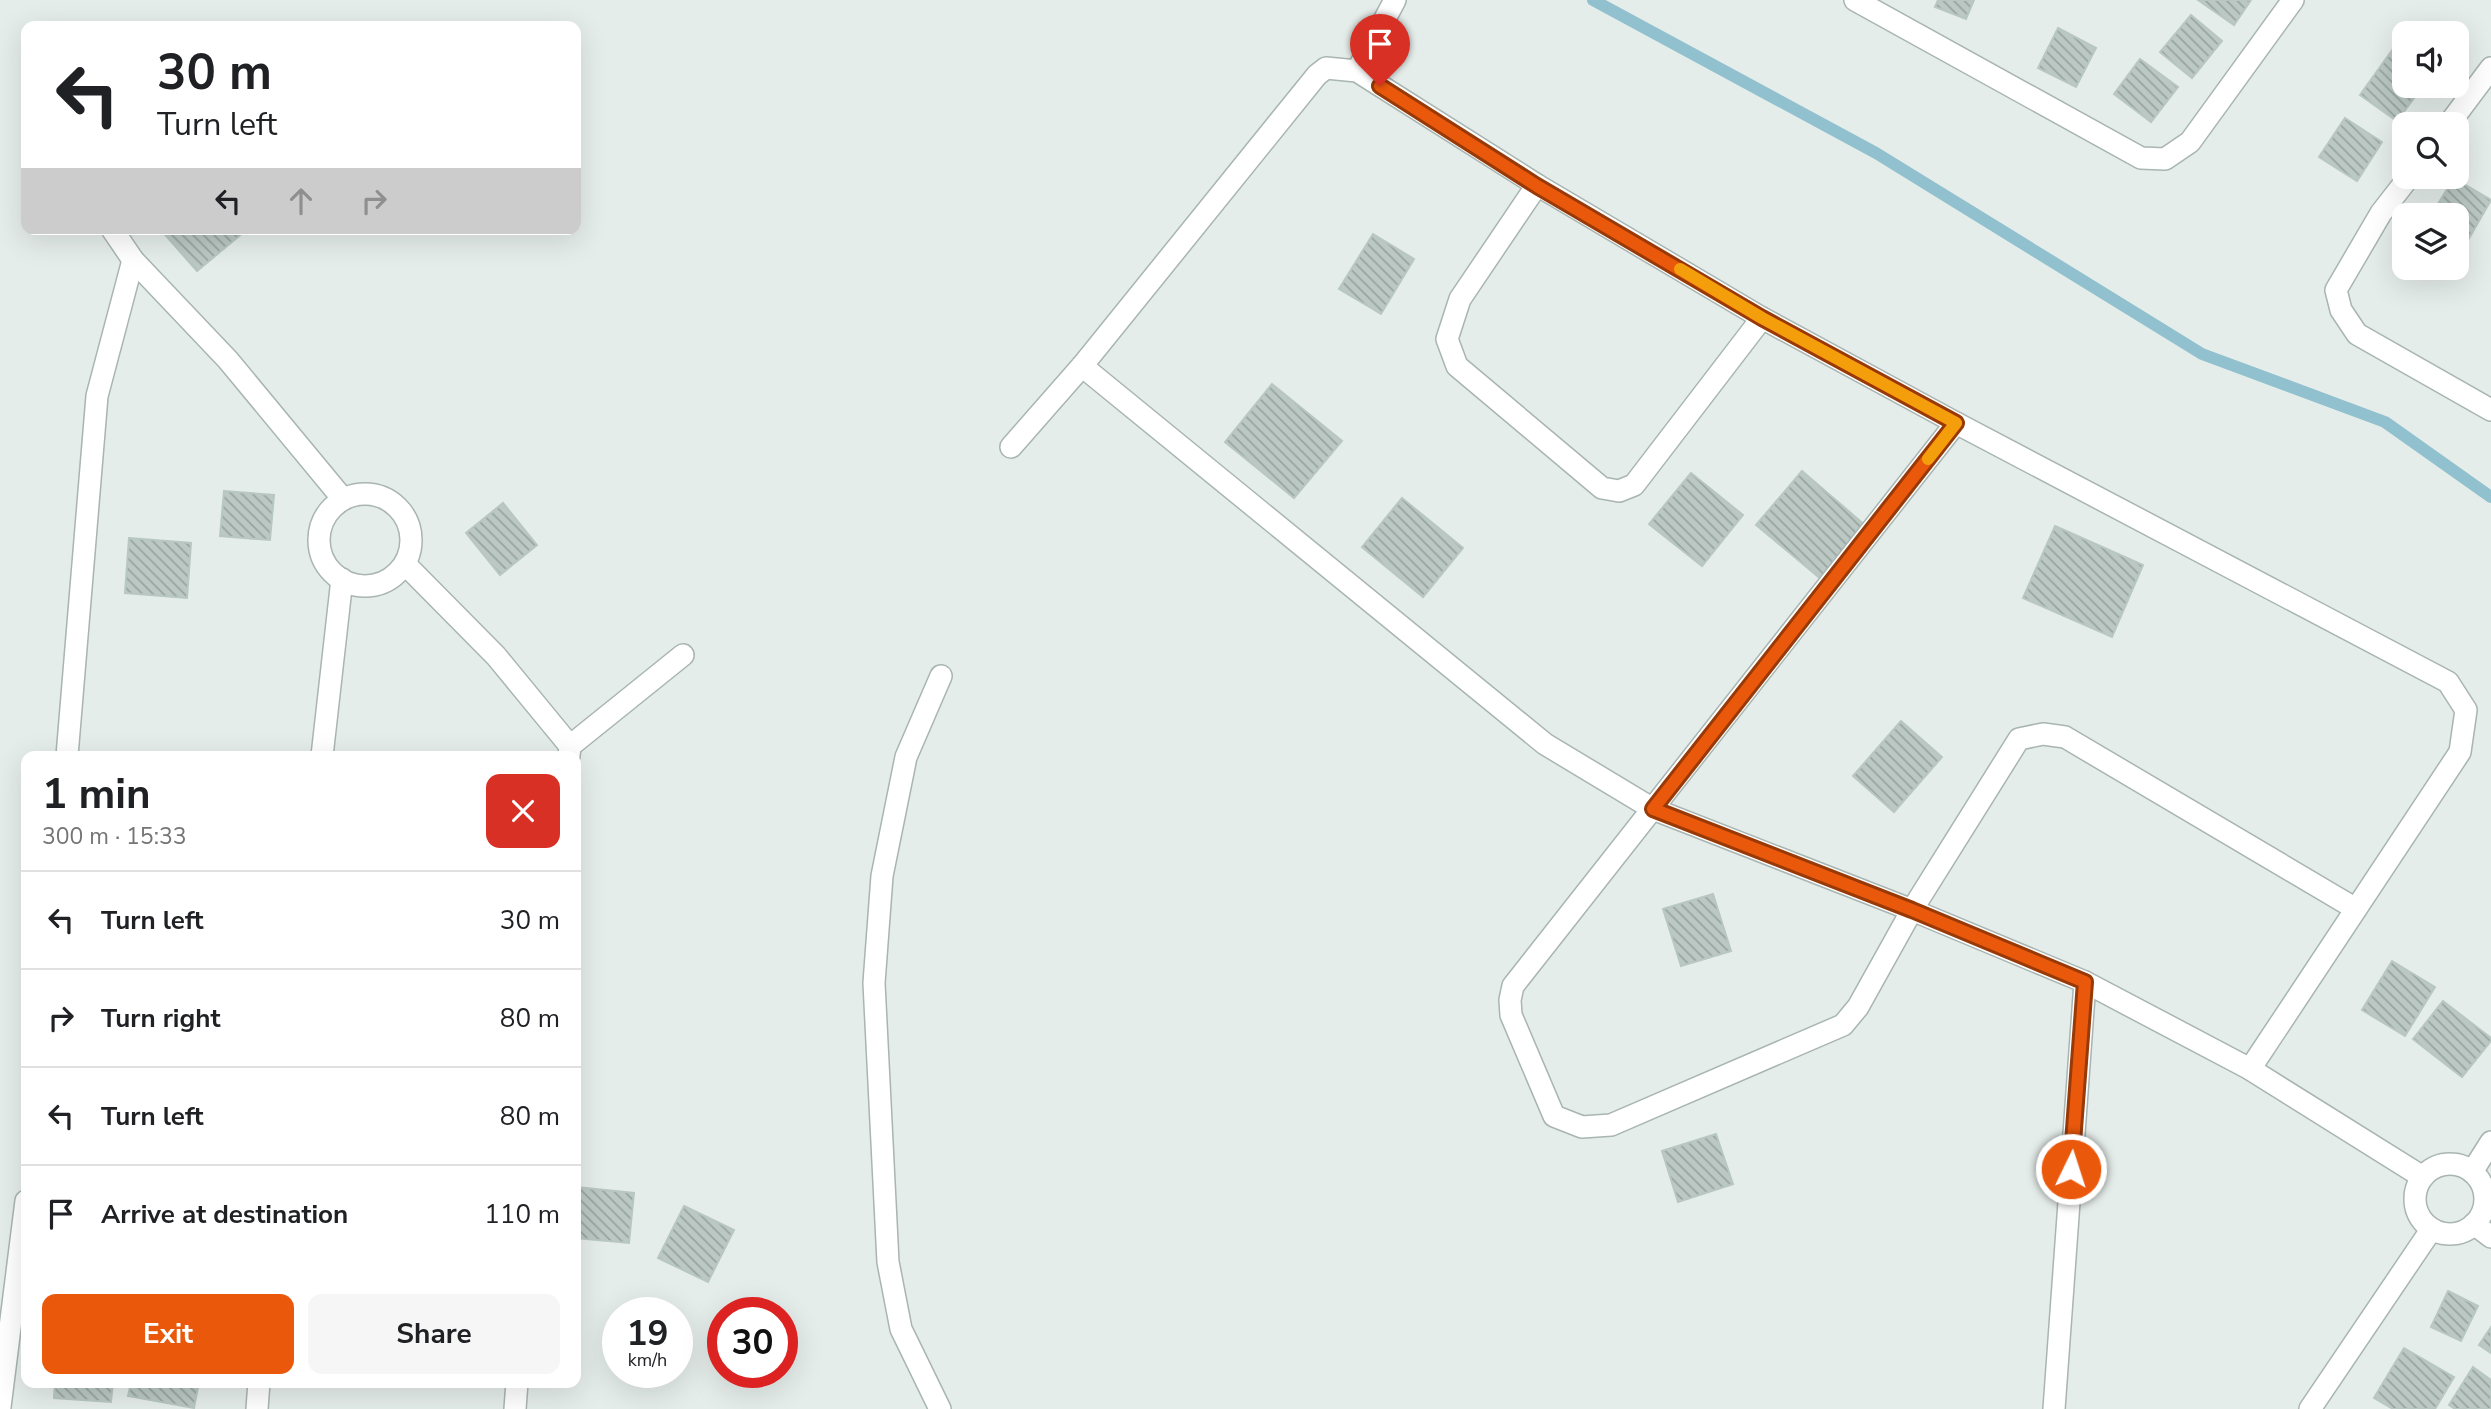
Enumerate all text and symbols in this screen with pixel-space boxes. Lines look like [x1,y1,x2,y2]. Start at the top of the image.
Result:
pin [1350,14,1410,86]
map controls [2392,21,2469,280]
button: sound [2392,21,2469,98]
icon: arrive [1361,25,1399,63]
text: 30 m [157,39,272,106]
icon: left [42,49,133,140]
text: Turn left [157,103,277,146]
button: search [2392,112,2469,189]
icon: left [209,182,247,220]
icon: ahead [282,182,320,220]
icon: right [355,182,393,220]
button: layers [2392,203,2469,280]
text: 1 min [42,766,151,823]
button: close [486,774,560,848]
text: 300 m · 15:33 [42,821,187,852]
icon: left [42,901,80,939]
text: Turn left [101,903,204,938]
text: 30 m [500,903,560,938]
icon: right [42,999,80,1037]
text: Turn right [101,1001,220,1036]
text: 80 m [500,1001,560,1036]
icon: left [42,1097,80,1135]
text: Turn left [101,1099,204,1134]
text: 80 m [500,1099,560,1134]
position arrow [2034,1132,2108,1206]
icon: arrive [42,1195,80,1233]
text: Arrive at destination [101,1197,348,1232]
text: 110 m [484,1197,560,1232]
button: Exit [42,1294,294,1374]
button: Share [308,1294,560,1374]
speed limit sign: 30 [707,1297,798,1388]
text: 19 [626,1310,669,1357]
text: km/h [628,1348,667,1372]

